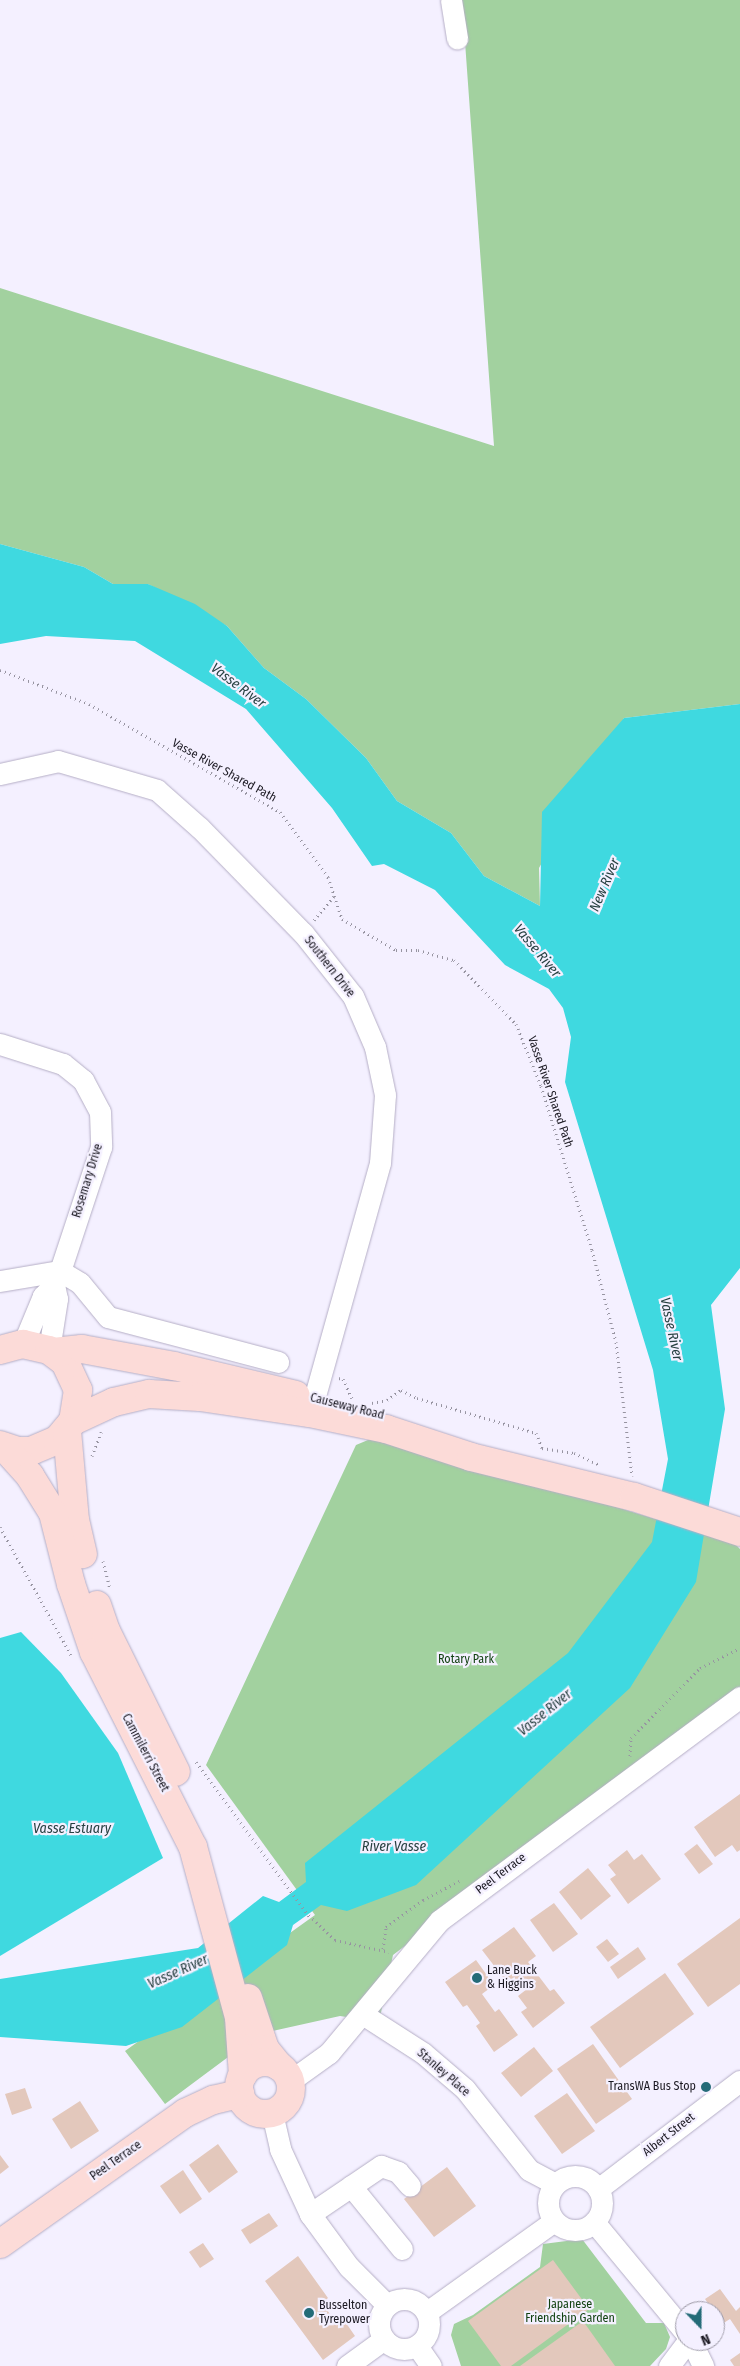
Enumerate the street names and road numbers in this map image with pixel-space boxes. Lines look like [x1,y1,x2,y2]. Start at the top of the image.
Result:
street label: Vasse River Shared Path [169,736,279,806]
street label: Southern Drive [301,934,357,1000]
street label: Vasse River Shared Path [524,1034,576,1150]
street label: Rosemary Drive [70,1142,106,1220]
street label: Causeway Road [309,1391,385,1423]
street label: Cammilerri Street [118,1712,172,1794]
street label: Peel Terrace [473,1850,529,1898]
street label: Stanley Place [414,2046,472,2100]
street label: Albert Street [640,2110,698,2160]
street label: Peel Terrace [88,2138,144,2184]

